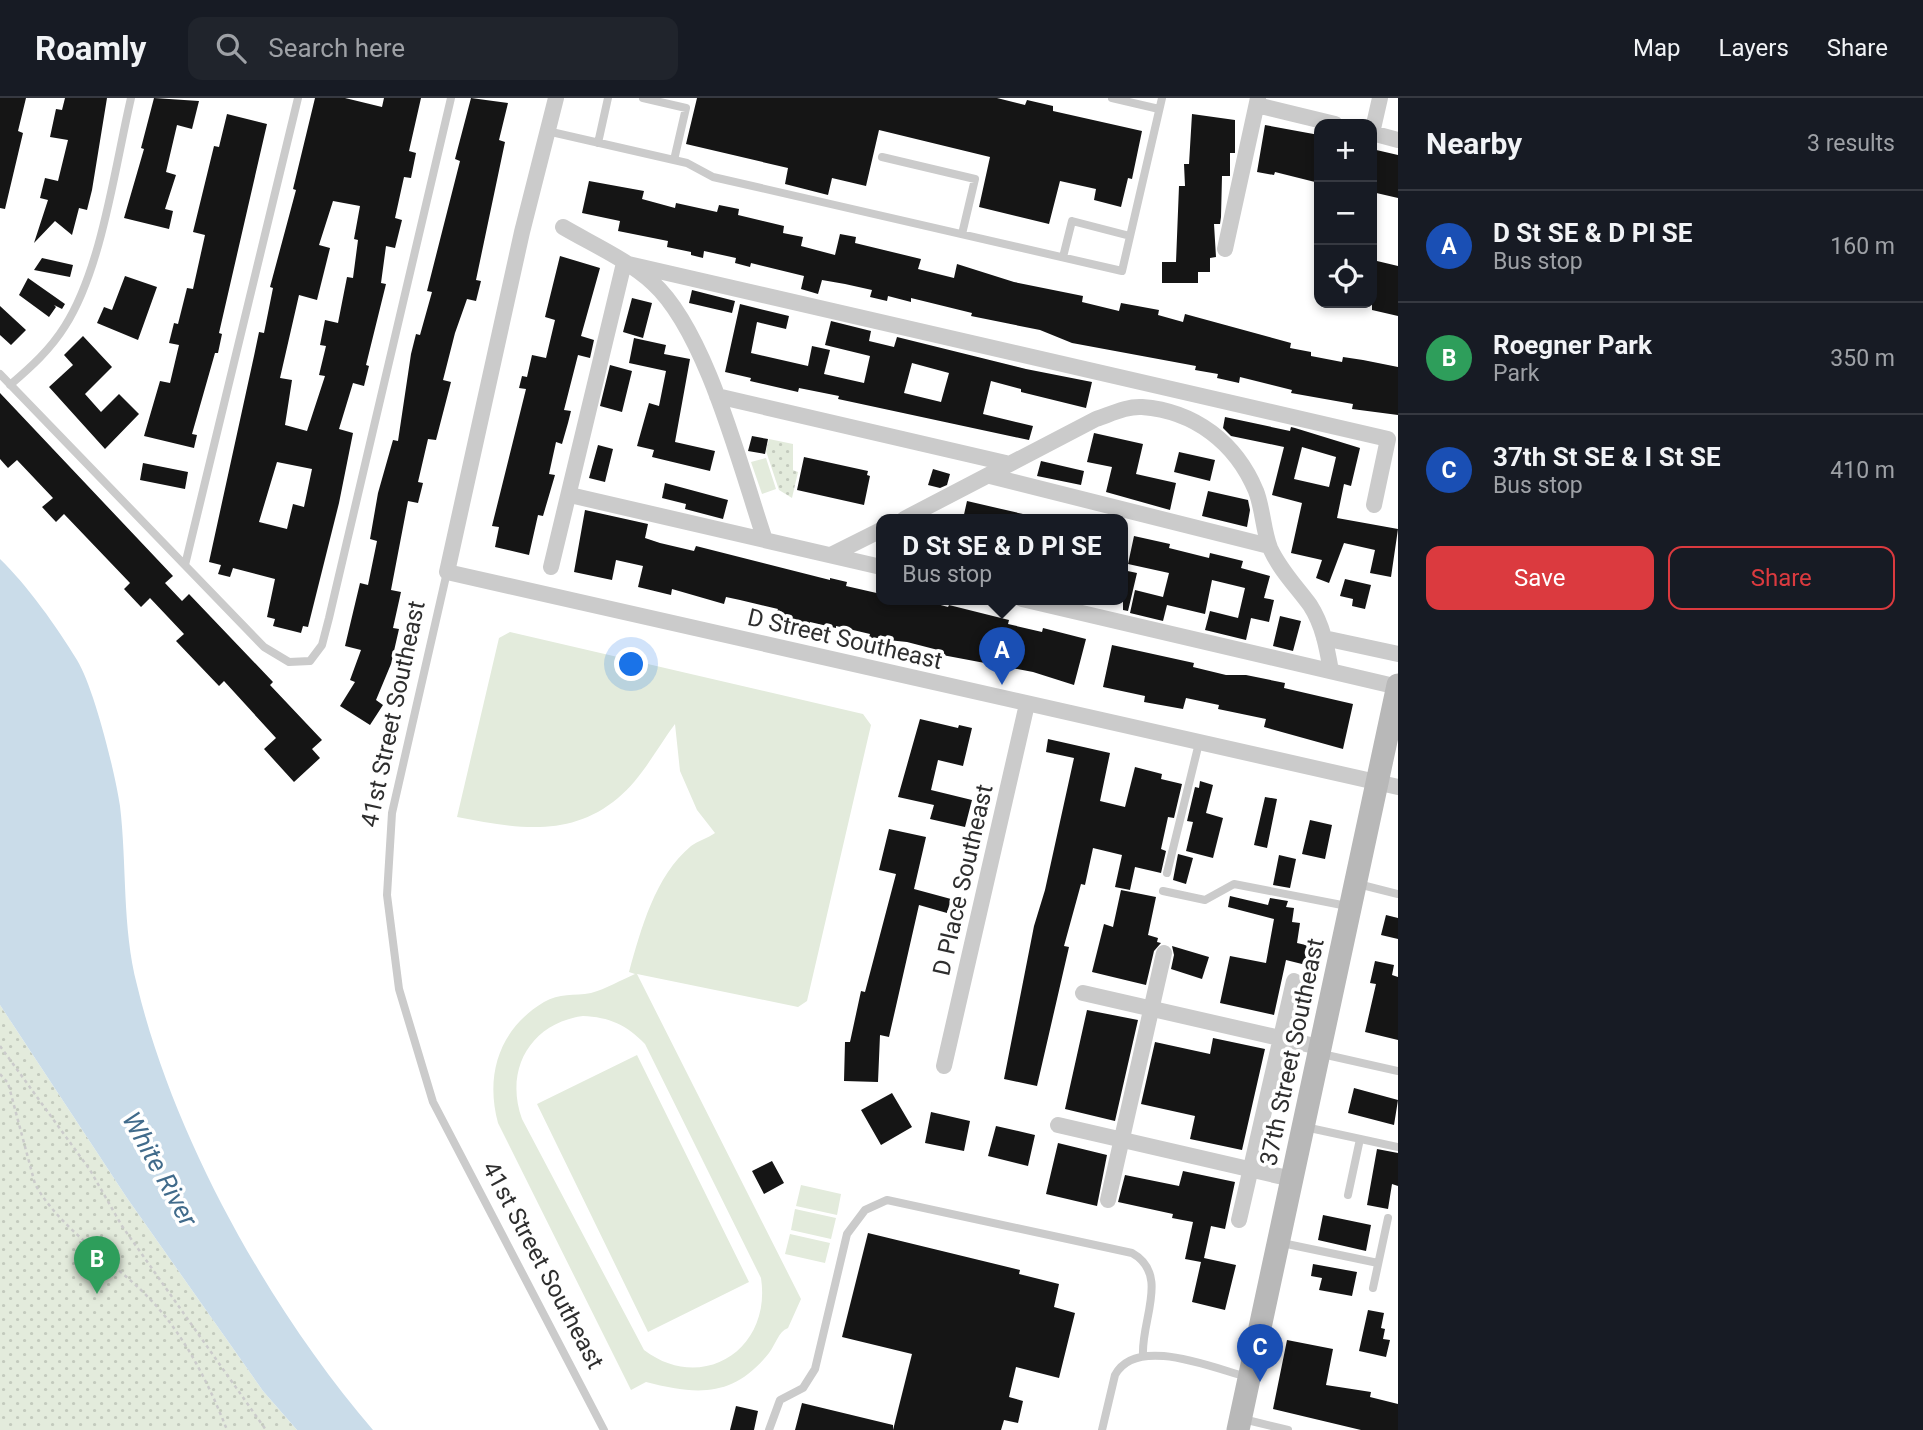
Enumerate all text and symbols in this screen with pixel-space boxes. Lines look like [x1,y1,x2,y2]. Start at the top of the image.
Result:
search box [188,17,678,80]
text: Roamly [35,29,146,68]
icon: search [212,29,250,67]
text: Search here [268,33,405,63]
text: Map [1633,34,1681,62]
text: Layers [1719,34,1789,62]
text: Share [1827,34,1888,62]
map controls [1314,119,1377,308]
button: + [1314,119,1377,182]
text: Nearby [1426,126,1522,161]
text: 3 results [1807,130,1895,157]
button: − [1314,182,1377,245]
text: D St SE & D Pl SE [1493,218,1692,248]
text: A [1441,233,1457,260]
text: 160 m [1830,233,1895,260]
button: locate [1314,245,1377,308]
text: Bus stop [1493,248,1583,275]
text: Roegner Park [1493,330,1652,360]
text: B [1442,345,1456,372]
text: 350 m [1830,345,1895,372]
text: Park [1493,360,1539,387]
text: 37th St SE & I St SE [1493,442,1721,472]
text: C [1441,457,1457,484]
text: 410 m [1830,457,1895,484]
text: Bus stop [1493,472,1583,499]
popup [876,514,1128,605]
text: D St SE & D Pl SE [902,531,1102,561]
button: Save [1426,546,1654,610]
button: Share [1668,546,1895,610]
text: Bus stop [902,561,992,588]
street label: 41st Street Southeast [355,598,431,830]
street label: D Street Southeast [745,603,945,675]
pin: A [979,627,1025,685]
your location [614,647,648,681]
street label: D Place Southeast [927,782,999,978]
street label: 37th Street Southeast [1254,936,1330,1168]
water label: White River [116,1107,204,1233]
street label: 41st Street Southeast [476,1157,610,1374]
pin: B [74,1236,120,1294]
pin: C [1237,1324,1283,1382]

